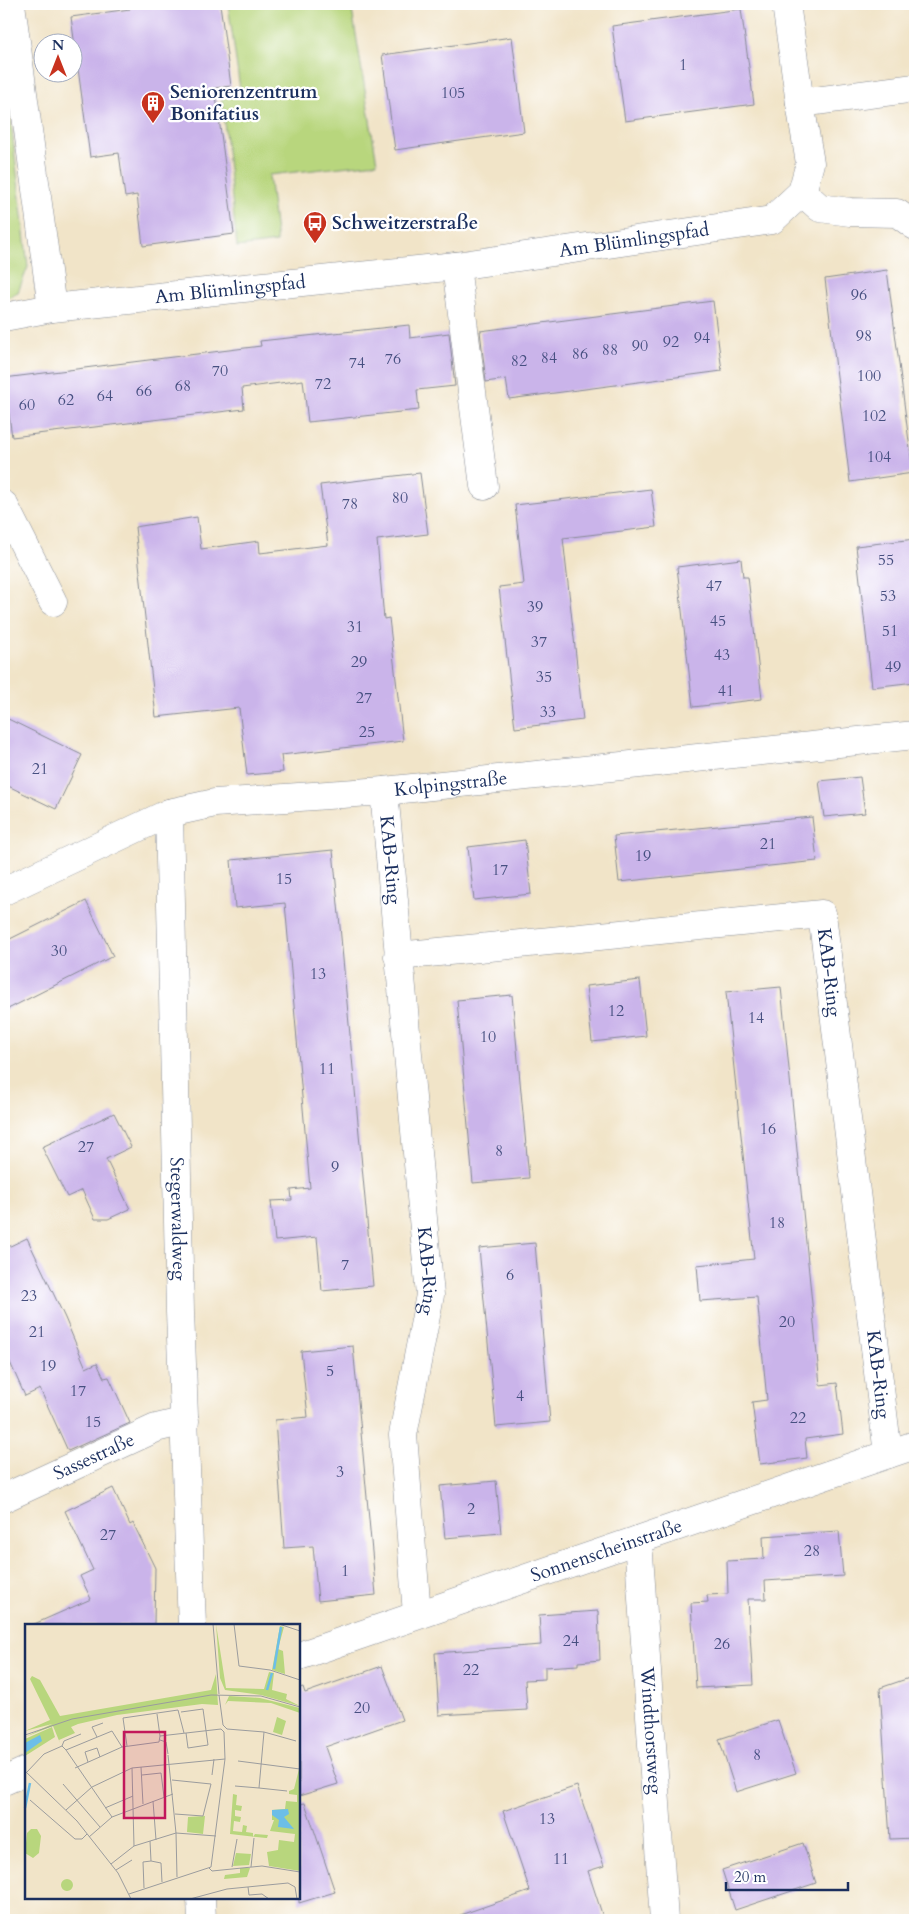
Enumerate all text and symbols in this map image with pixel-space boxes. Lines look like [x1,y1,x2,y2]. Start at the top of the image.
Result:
north arrow [32,32,82,82]
text: N [52,36,64,55]
house number: 1 [679,54,687,76]
place label: Seniorenzentrum Bonifatius [170,79,318,127]
house number: 105 [441,82,465,104]
building icon: Seniorenzentrum Bonifatius [140,90,166,124]
bus stop icon: Schweitzerstraße [302,210,328,244]
place label: Schweitzerstraße [332,210,478,236]
street label: Am Blümlingspfad [557,216,711,264]
street label: Am Blümlingspfad [154,269,307,310]
house number: 96 [851,284,867,306]
house number: 98 [856,325,872,347]
house number: 94 [694,327,710,349]
house number: 92 [663,331,679,353]
house number: 90 [632,335,648,357]
house number: 88 [602,339,618,361]
house number: 86 [572,343,588,365]
house number: 84 [541,347,557,369]
house number: 76 [385,348,401,370]
house number: 82 [511,350,527,372]
house number: 74 [349,352,365,374]
house number: 70 [212,360,228,382]
house number: 100 [857,365,881,387]
house number: 72 [315,373,331,395]
house number: 68 [175,375,191,397]
house number: 66 [136,380,152,402]
house number: 64 [97,385,113,407]
house number: 62 [58,389,74,411]
house number: 60 [19,394,35,416]
house number: 102 [862,405,886,427]
house number: 104 [867,446,891,468]
house number: 80 [392,487,408,509]
house number: 78 [342,493,358,515]
house number: 55 [878,549,894,571]
house number: 47 [706,575,722,597]
house number: 53 [880,585,896,607]
house number: 39 [527,596,543,618]
house number: 45 [710,610,726,632]
house number: 31 [347,616,363,638]
house number: 51 [882,620,898,642]
house number: 37 [531,631,547,653]
house number: 43 [714,644,730,666]
house number: 29 [351,651,367,673]
house number: 49 [885,656,901,678]
house number: 35 [536,666,552,688]
house number: 41 [718,680,734,702]
house number: 27 [356,687,372,709]
house number: 33 [540,701,556,723]
house number: 25 [359,721,375,743]
house number: 21 [32,758,48,780]
street label: Kolpingstraße [393,765,509,803]
street label: KAB-Ring [373,814,407,906]
house number: 21 [760,833,776,855]
house number: 19 [635,845,651,867]
house number: 17 [492,859,508,881]
house number: 15 [276,868,292,890]
street label: KAB-Ring [811,927,847,1019]
house number: 30 [51,940,67,962]
house number: 13 [310,963,326,985]
house number: 12 [608,1000,624,1022]
house number: 14 [748,1007,764,1029]
house number: 10 [480,1026,496,1048]
house number: 11 [319,1058,335,1080]
house number: 16 [760,1118,776,1140]
house number: 27 [78,1136,94,1158]
house number: 8 [495,1140,503,1162]
house number: 9 [331,1156,339,1178]
street label: Stegerwaldweg [164,1157,192,1281]
house number: 18 [769,1212,785,1234]
street label: KAB-Ring [411,1225,443,1318]
house number: 7 [341,1254,349,1276]
house number: 6 [506,1264,514,1286]
house number: 23 [21,1285,37,1307]
house number: 20 [779,1311,795,1333]
house number: 21 [29,1321,45,1343]
street label: KAB-Ring [860,1329,897,1421]
house number: 19 [40,1355,56,1377]
house number: 5 [326,1360,334,1382]
house number: 17 [70,1380,86,1402]
house number: 4 [516,1385,524,1407]
house number: 22 [790,1407,806,1429]
house number: 15 [85,1411,101,1433]
street label: Sassestraße [49,1427,139,1487]
house number: 3 [336,1461,344,1483]
house number: 2 [467,1498,475,1520]
street label: Sonnenscheinstraße [527,1513,686,1589]
house number: 27 [100,1524,116,1546]
house number: 28 [804,1540,820,1562]
house number: 1 [341,1560,349,1582]
inset map [25,1624,300,1899]
house number: 24 [563,1630,579,1652]
house number: 26 [714,1633,730,1655]
house number: 22 [463,1659,479,1681]
street label: Windthorstweg [634,1665,668,1796]
house number: 20 [354,1697,370,1719]
house number: 8 [753,1744,761,1766]
house number: 13 [539,1808,555,1830]
house number: 11 [553,1848,569,1870]
scale bar [726,1859,849,1891]
text: 20 m [734,1867,766,1887]

